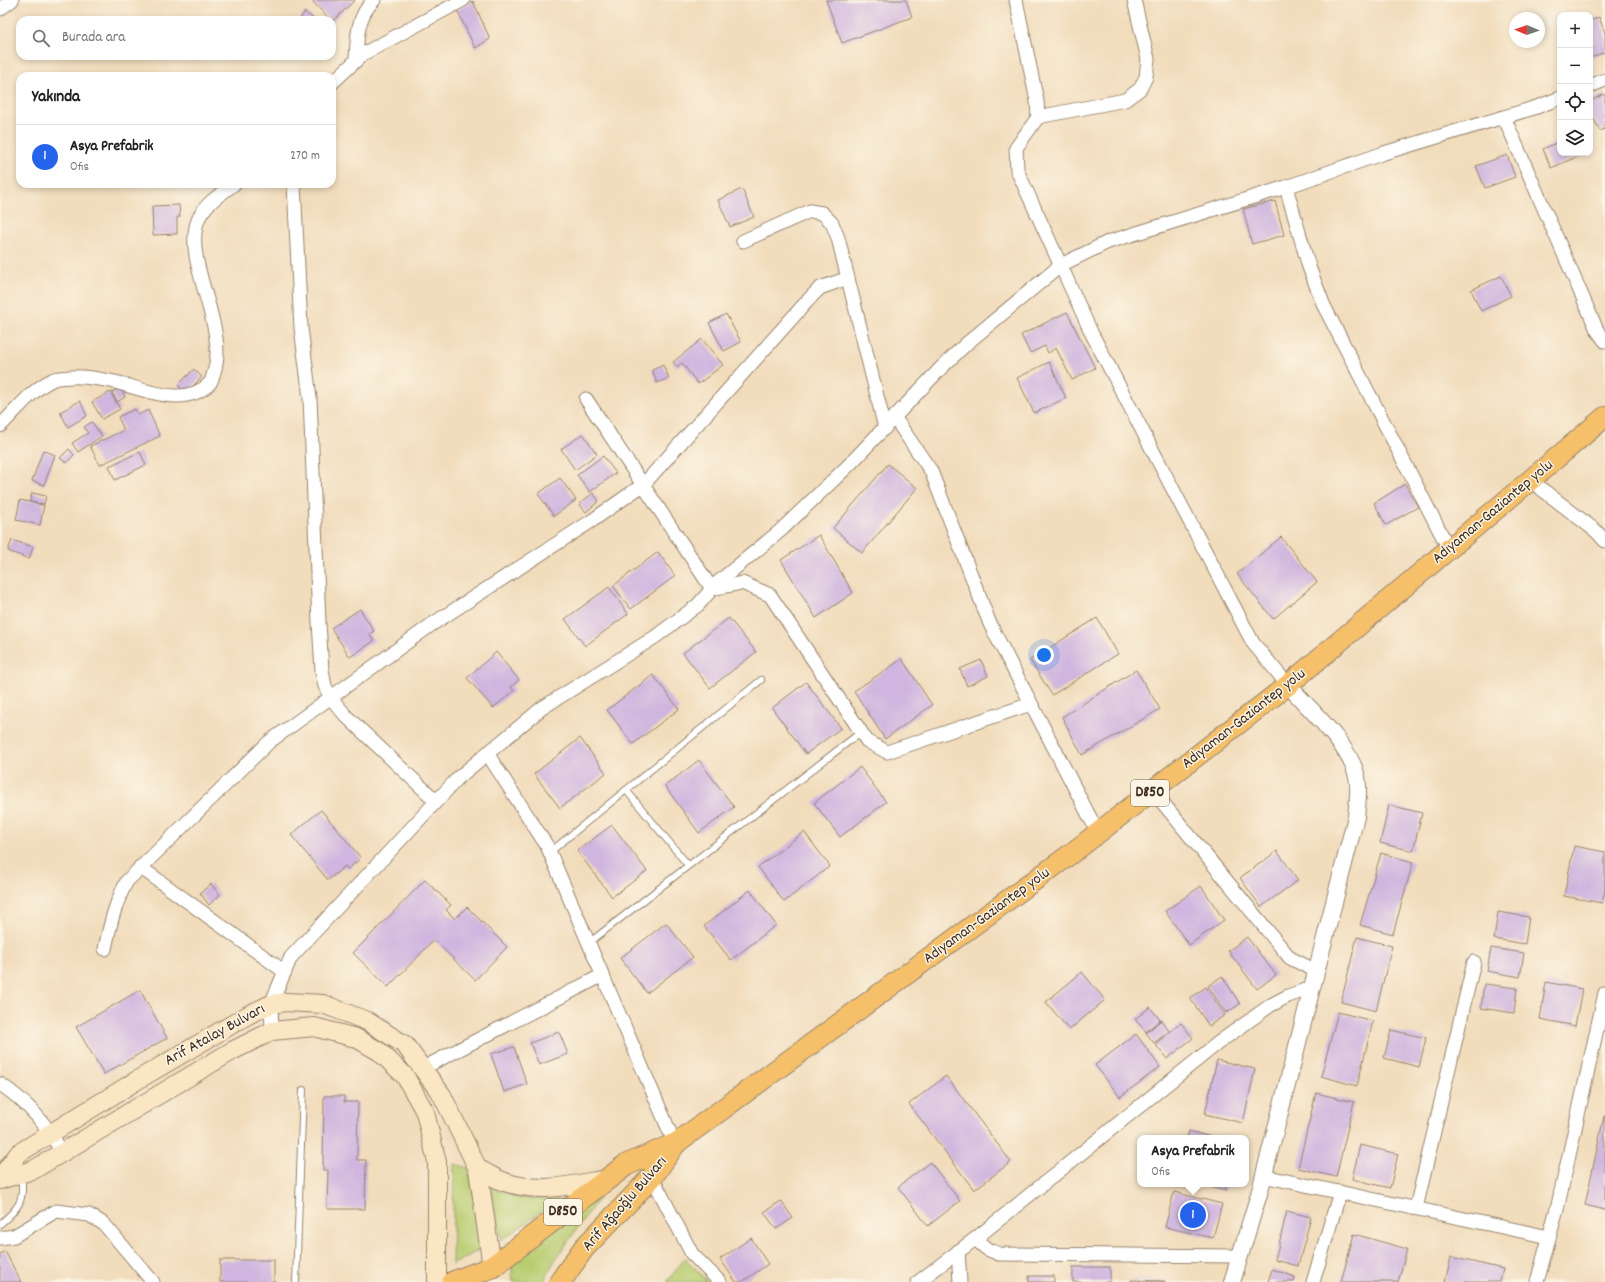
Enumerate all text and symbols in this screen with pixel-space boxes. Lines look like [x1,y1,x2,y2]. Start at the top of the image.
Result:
north arrow [1509,12,1545,48]
map controls [1557,12,1593,156]
button: + [1557,12,1593,48]
search box [16,16,336,60]
icon: search [30,27,52,49]
text: Burada ara [62,27,125,49]
button: − [1557,48,1593,84]
button: locate [1557,84,1593,120]
text: Yakında [32,86,80,110]
button: layers [1557,120,1593,156]
text: Asya Prefabrik [70,136,153,158]
text: 1 [44,147,46,166]
text: 270 m [290,147,320,166]
text: Ofis [70,158,89,177]
street label: Adıyaman-Gaziantep yolu [1427,454,1559,570]
your location [1034,645,1054,665]
street label: Adıyaman-Gaziantep yolu [1177,663,1311,775]
road number: D850 [1131,780,1169,806]
street label: Adıyaman-Gaziantep yolu [919,862,1055,970]
street label: Arif Atalay Bulvarı [161,998,270,1072]
popup [1137,1135,1249,1187]
text: Asya Prefabrik [1151,1141,1235,1163]
street label: Arif Ağaoğlu Bulvarı [577,1151,673,1257]
text: Ofis [1151,1163,1170,1182]
road number: D850 [544,1199,582,1225]
pin: 1 [1180,1200,1206,1230]

